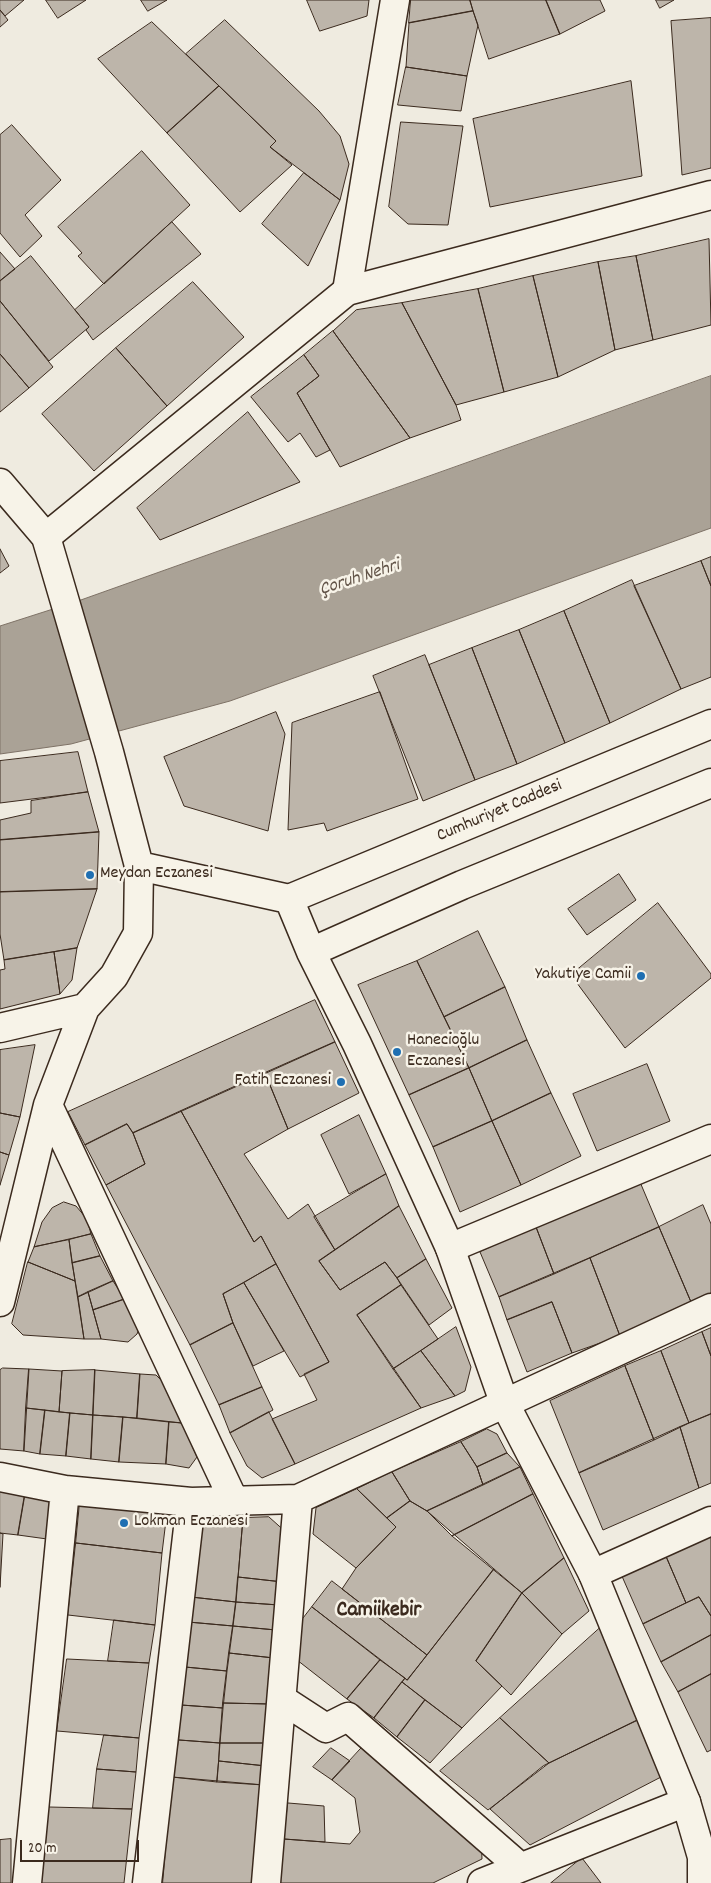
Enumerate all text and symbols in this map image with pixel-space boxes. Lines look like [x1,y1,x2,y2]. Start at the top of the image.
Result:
water label: Çoruh Nehri [317,555,403,603]
street label: Cumhuriyet Caddesi [434,776,566,848]
place label: Meydan Eczanesi [100,864,213,886]
marker: Meydan Eczanesi [84,869,96,881]
place label: Yakutiye Camii [535,965,631,987]
marker: Yakutiye Camii [635,970,647,982]
place label: Hanecioğlu Eczanesi [407,1031,479,1074]
marker: Hanecioğlu Eczanesi [391,1046,403,1058]
place label: Fatih Eczanesi [234,1071,331,1093]
marker: Fatih Eczanesi [335,1076,347,1088]
place label: Lokman Eczanesi [134,1512,248,1534]
marker: Lokman Eczanesi [118,1517,130,1529]
district label: Camiikebir [337,1599,421,1625]
scale bar [22,1830,141,1862]
text: 20 m [28,1838,56,1860]

